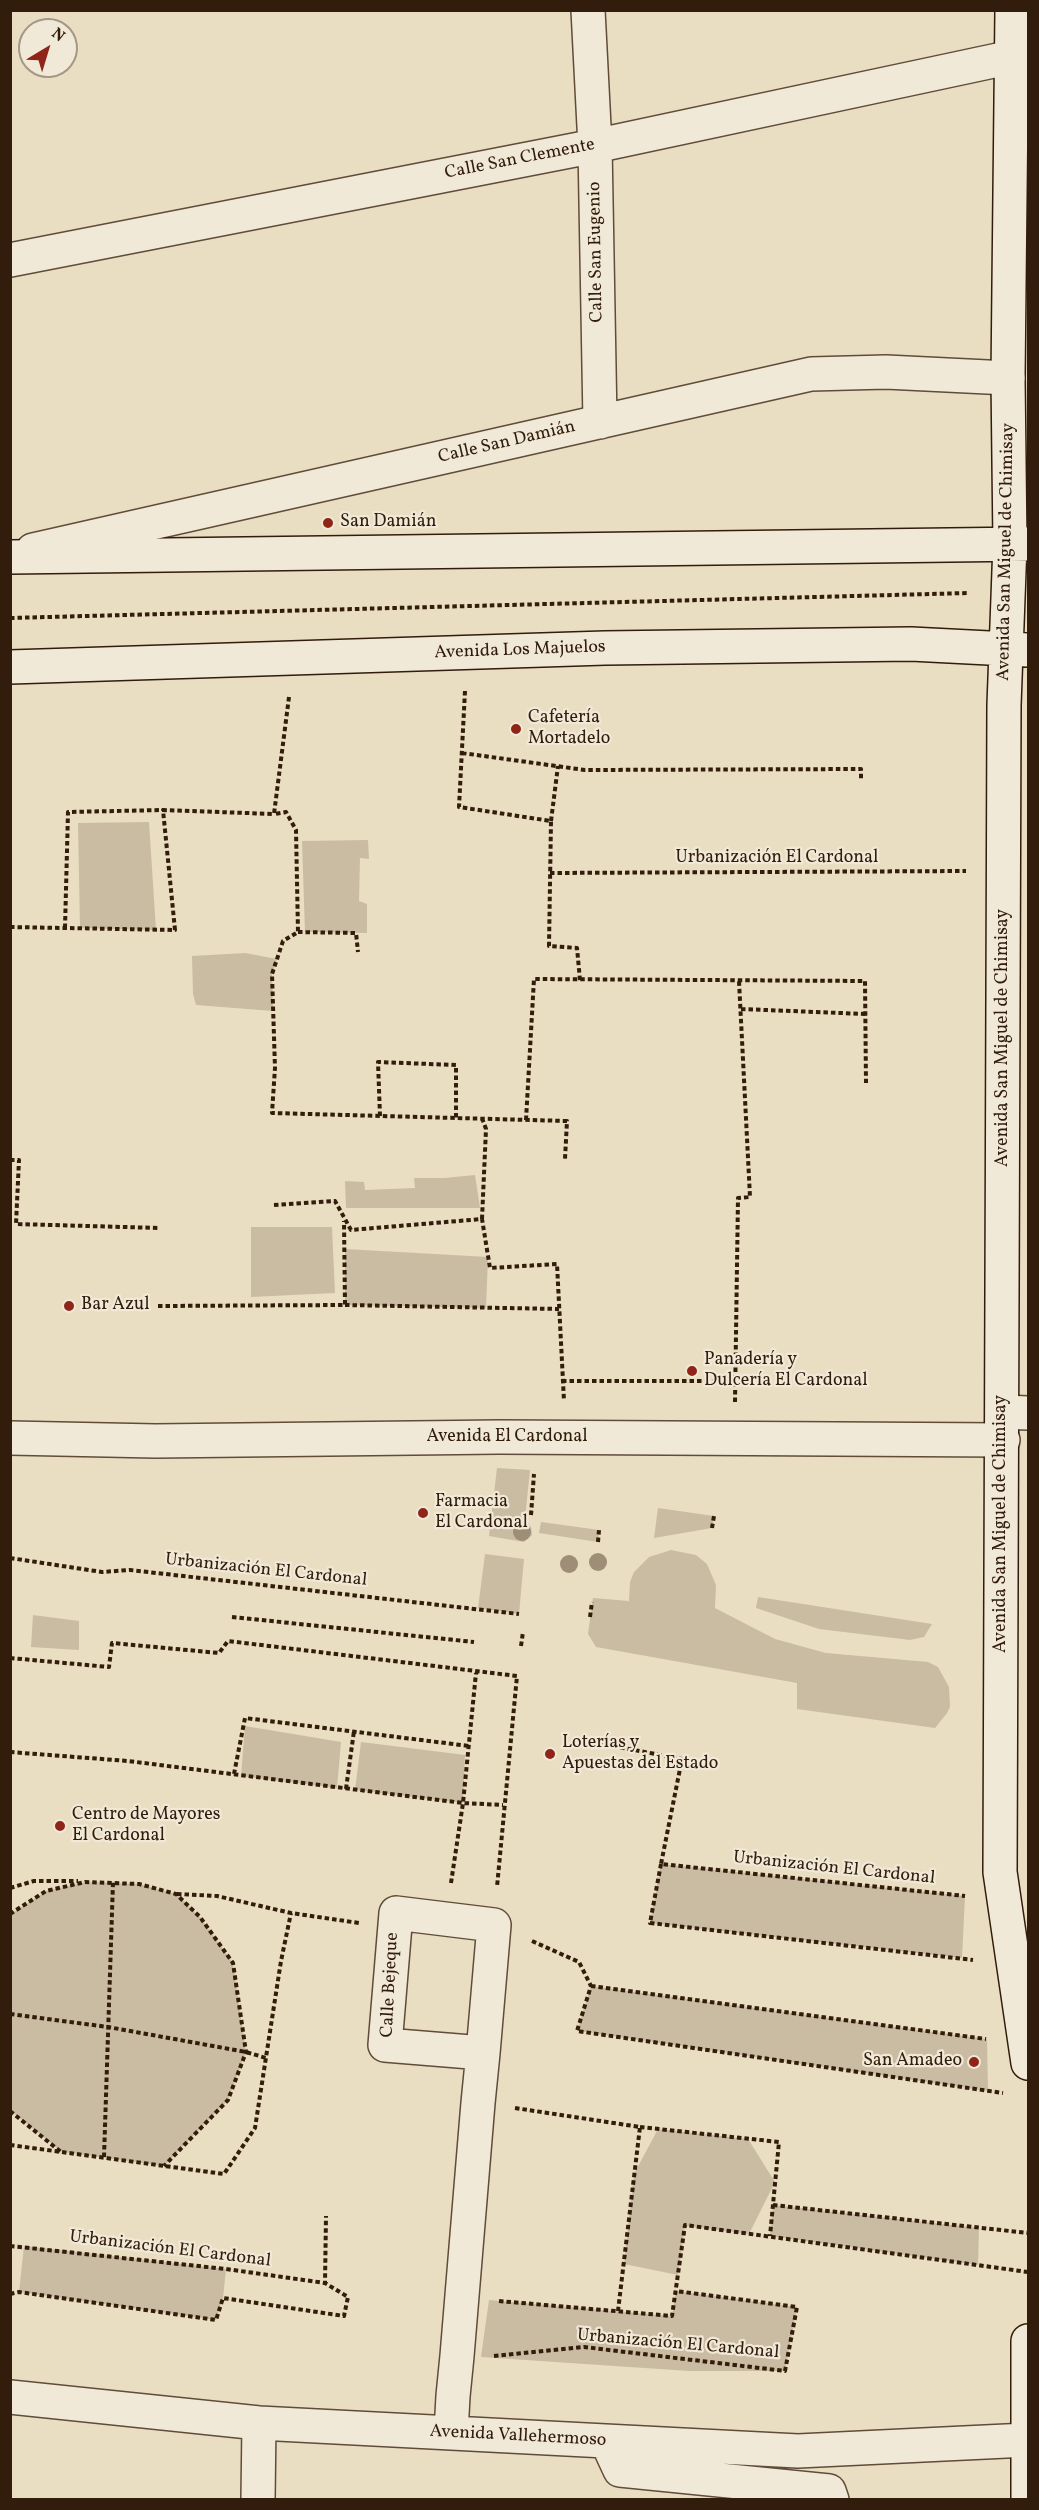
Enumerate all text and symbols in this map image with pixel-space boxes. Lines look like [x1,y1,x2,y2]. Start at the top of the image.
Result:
north arrow [18,18,78,78]
text: N [46,23,69,48]
street label: Calle San Clemente [443,135,597,185]
street label: Calle San Eugenio [585,181,609,323]
street label: Calle San Damián [436,417,578,469]
street label: Avenida San Miguel de Chimisay [994,423,1020,681]
place label: San Damián [340,512,436,534]
marker: San Damián [321,516,335,530]
street label: Avenida Los Majuelos [434,637,606,665]
place label: Cafetería Mortadelo [528,708,610,750]
marker: Cafetería Mortadelo [509,722,523,736]
street label: Urbanización El Cardonal [676,848,878,870]
street label: Avenida San Miguel de Chimisay [993,909,1015,1167]
place label: Bar Azul [81,1295,150,1317]
marker: Bar Azul [62,1299,76,1313]
place label: Panadería y Dulcería El Cardonal [704,1350,868,1392]
marker: Panadería y Dulcería El Cardonal [685,1364,699,1378]
street label: Avenida San Miguel de Chimisay [991,1395,1013,1653]
street label: Avenida El Cardonal [426,1427,588,1449]
place label: Farmacia El Cardonal [435,1492,528,1534]
marker: Farmacia El Cardonal [416,1506,430,1520]
street label: Urbanización El Cardonal [164,1550,368,1592]
place label: Loterías y Apuestas del Estado [562,1733,718,1776]
marker: Loterías y Apuestas del Estado [543,1747,557,1761]
place label: Centro de Mayores El Cardonal [72,1805,220,1848]
marker: Centro de Mayores El Cardonal [53,1819,67,1833]
street label: Urbanización El Cardonal [732,1848,936,1890]
street label: Calle Bejeque [377,1932,405,2038]
place label: San Amadeo [863,2051,962,2073]
marker: San Amadeo [967,2055,981,2069]
street label: Urbanización El Cardonal [68,2227,272,2273]
street label: Urbanización El Cardonal [576,2325,780,2365]
street label: Avenida Vallehermoso [429,2422,607,2452]

